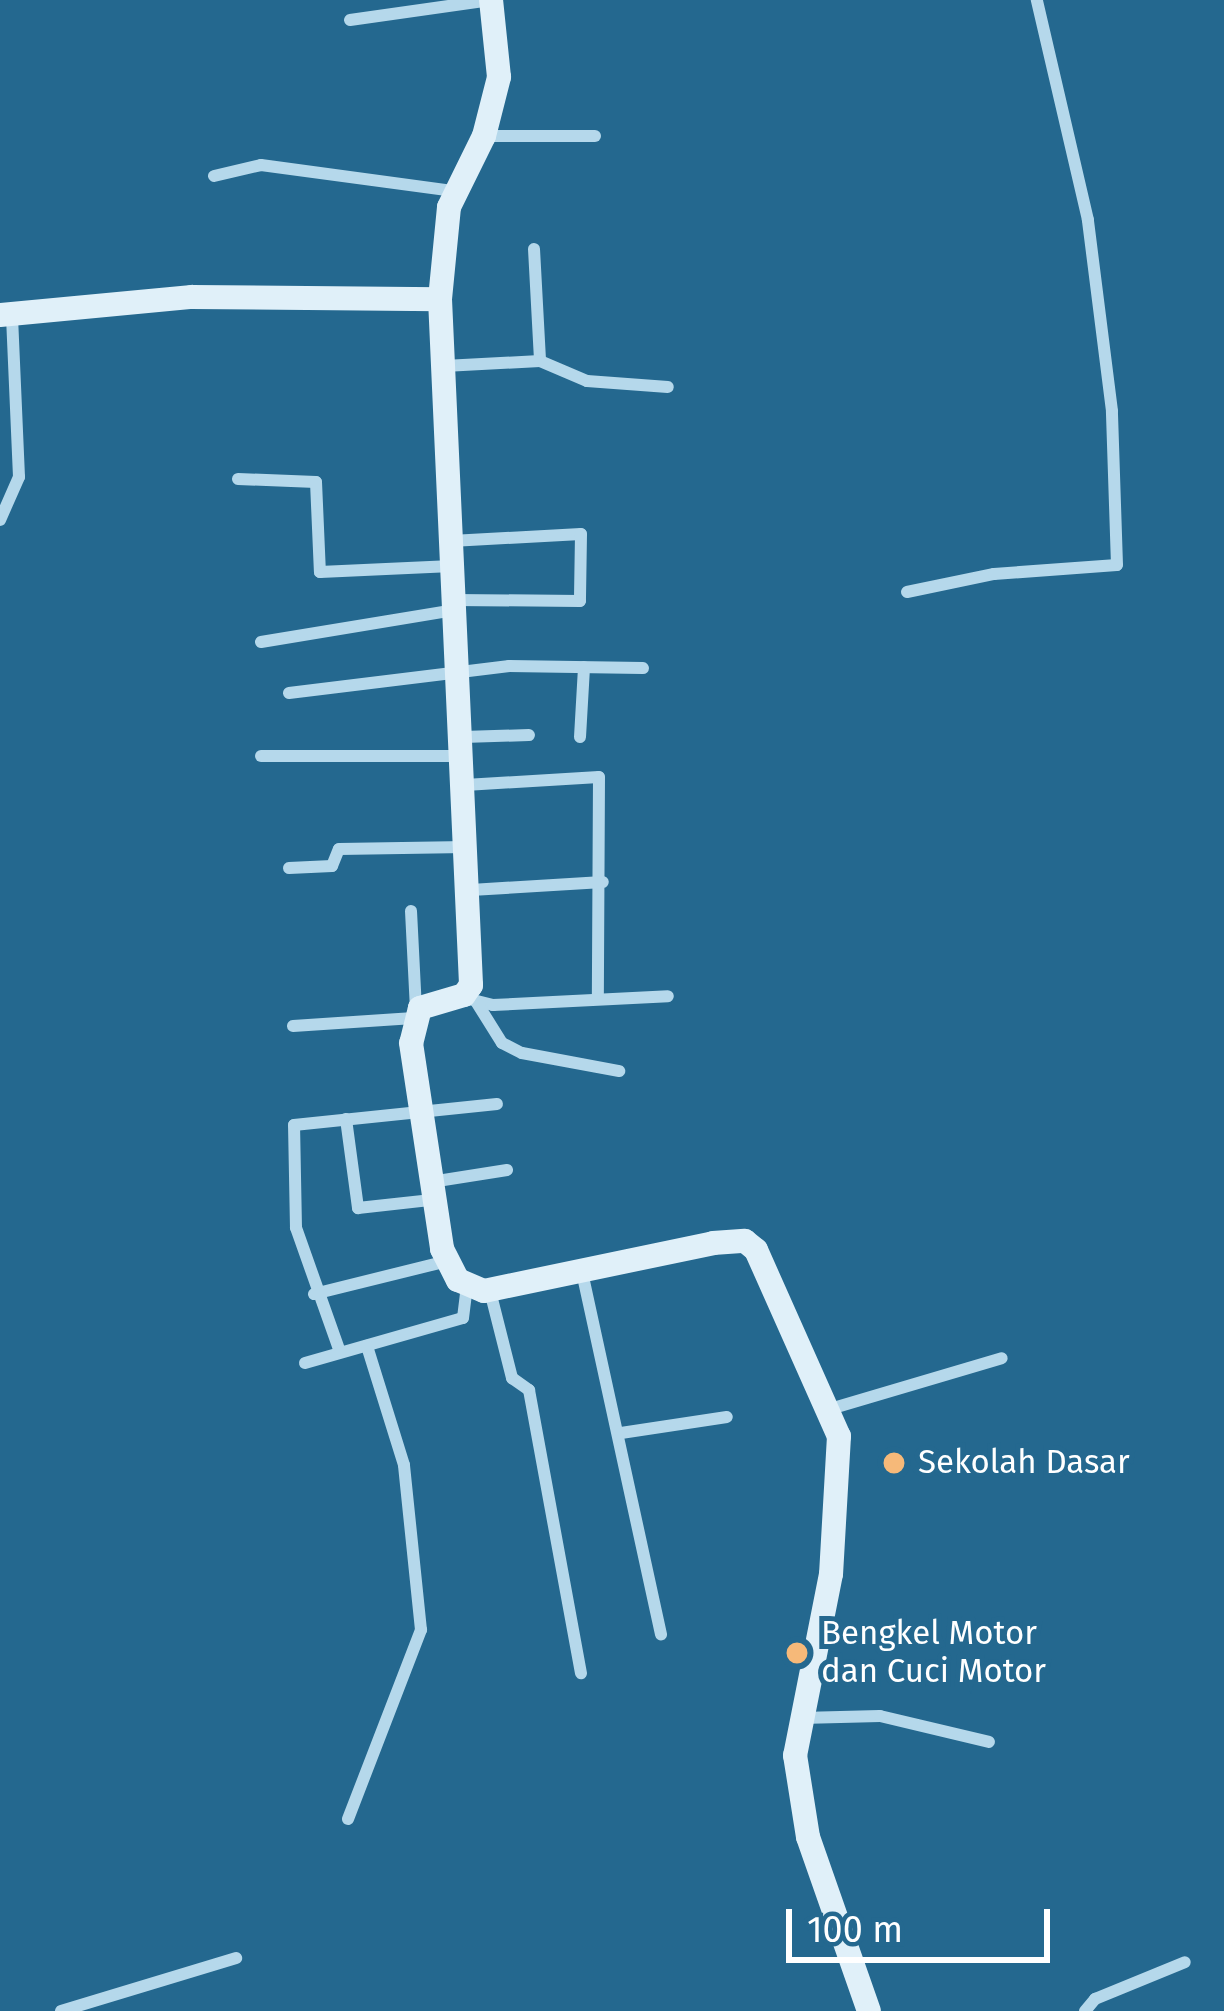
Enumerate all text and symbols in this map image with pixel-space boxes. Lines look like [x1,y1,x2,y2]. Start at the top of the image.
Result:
place label: Sekolah Dasar [918,1443,1130,1483]
marker: Sekolah Dasar [881,1450,907,1476]
place label: Bengkel Motor dan Cuci Motor [821,1614,1046,1692]
marker: Bengkel Motor dan Cuci Motor [784,1640,810,1666]
scale bar [792,1885,1056,1959]
text: 100 m [807,1908,903,1952]

